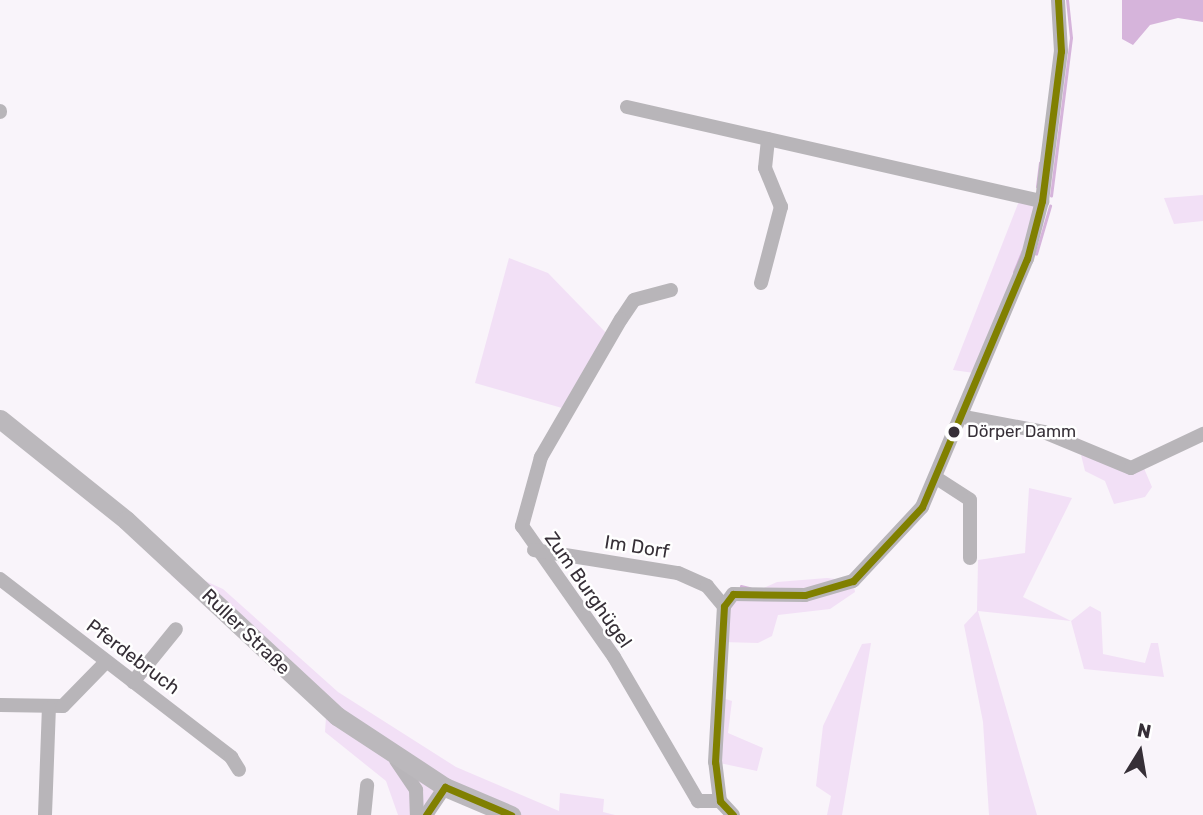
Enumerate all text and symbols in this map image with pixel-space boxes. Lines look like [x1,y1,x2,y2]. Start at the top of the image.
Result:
place label: Dörper Damm [967,422,1077,442]
marker: Dörper Damm [947,425,961,439]
street label: Zum Burghügel [540,528,636,652]
street label: Im Dorf [603,531,671,563]
street label: Ruller Straße [197,584,295,680]
street label: Pferdebruch [82,615,184,699]
north arrow [1105,717,1175,787]
text: N [1135,718,1153,743]

